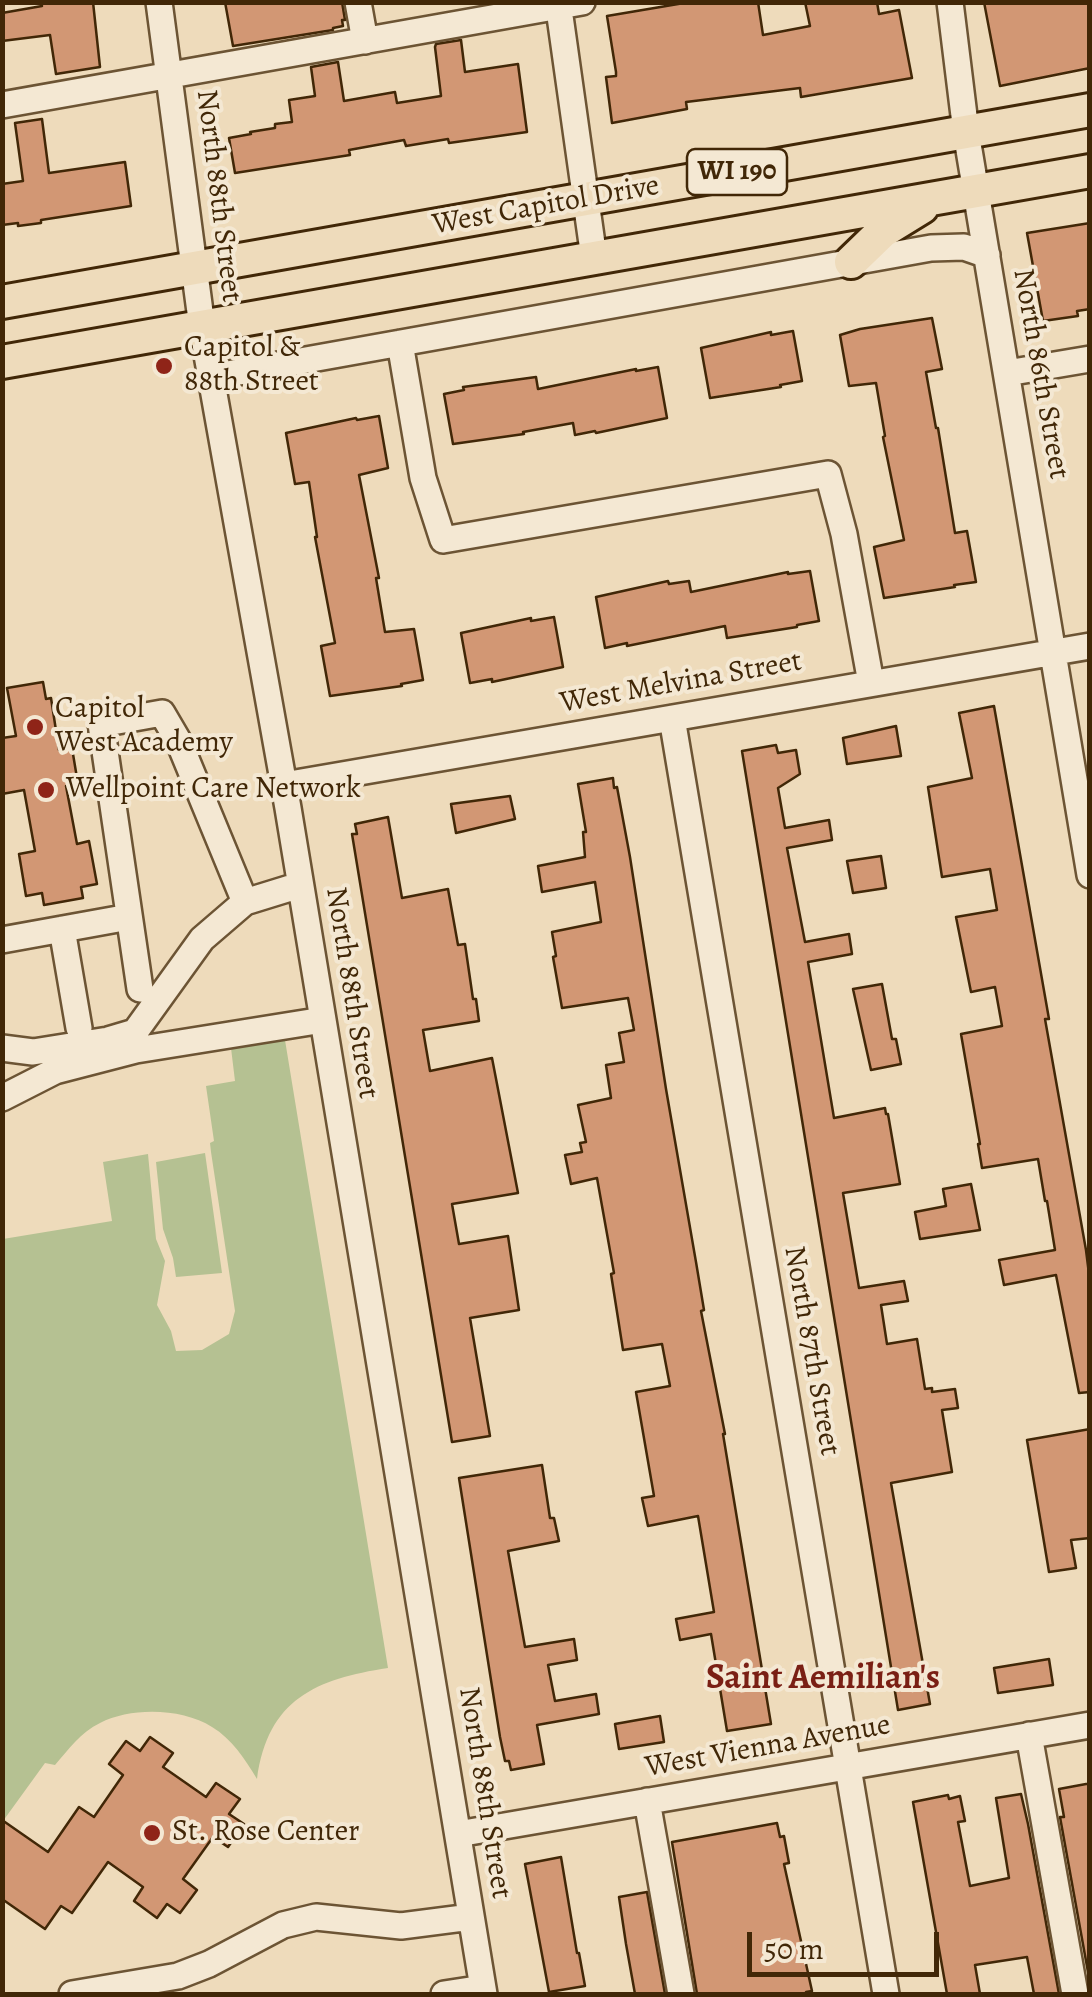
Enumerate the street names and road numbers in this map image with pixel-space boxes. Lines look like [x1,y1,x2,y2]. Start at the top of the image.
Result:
street label: North 88th Street [187,88,249,304]
road number: WI 190 [687,149,787,195]
street label: West Capitol Drive [430,168,662,244]
street label: North 86th Street [1004,266,1076,482]
street label: West Melvina Street [557,644,805,722]
street label: North 88th Street [316,885,386,1101]
street label: North 87th Street [775,1243,847,1459]
street label: North 88th Street [449,1685,519,1901]
street label: West Vienna Avenue [643,1708,893,1786]

